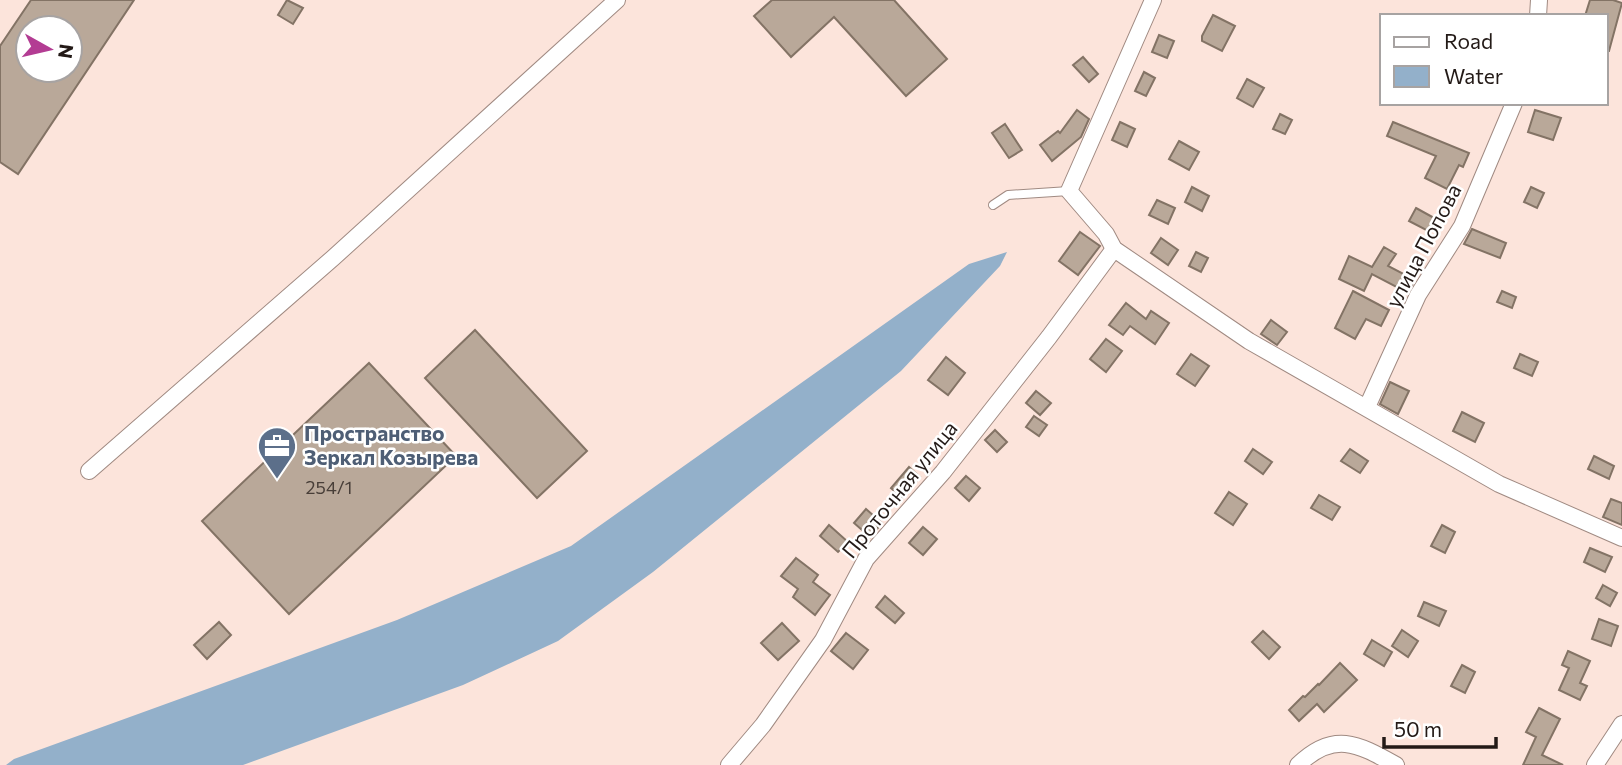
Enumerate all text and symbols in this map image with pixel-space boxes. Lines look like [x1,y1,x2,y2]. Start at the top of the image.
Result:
north arrow [14,14,84,84]
legend [1380,14,1608,105]
text: Road [1444,28,1493,53]
text: N [54,43,79,60]
text: Water [1444,63,1503,88]
street label: улица Попова [1380,179,1466,311]
street label: Проточная улица [836,415,962,563]
place label: Пространство Зеркал Козырева [304,420,478,469]
office icon: Пространство Зеркал Козырева [256,425,298,480]
house number: 254/1 [306,476,352,498]
scale bar [1384,706,1496,750]
text: 50 m [1394,716,1442,741]

